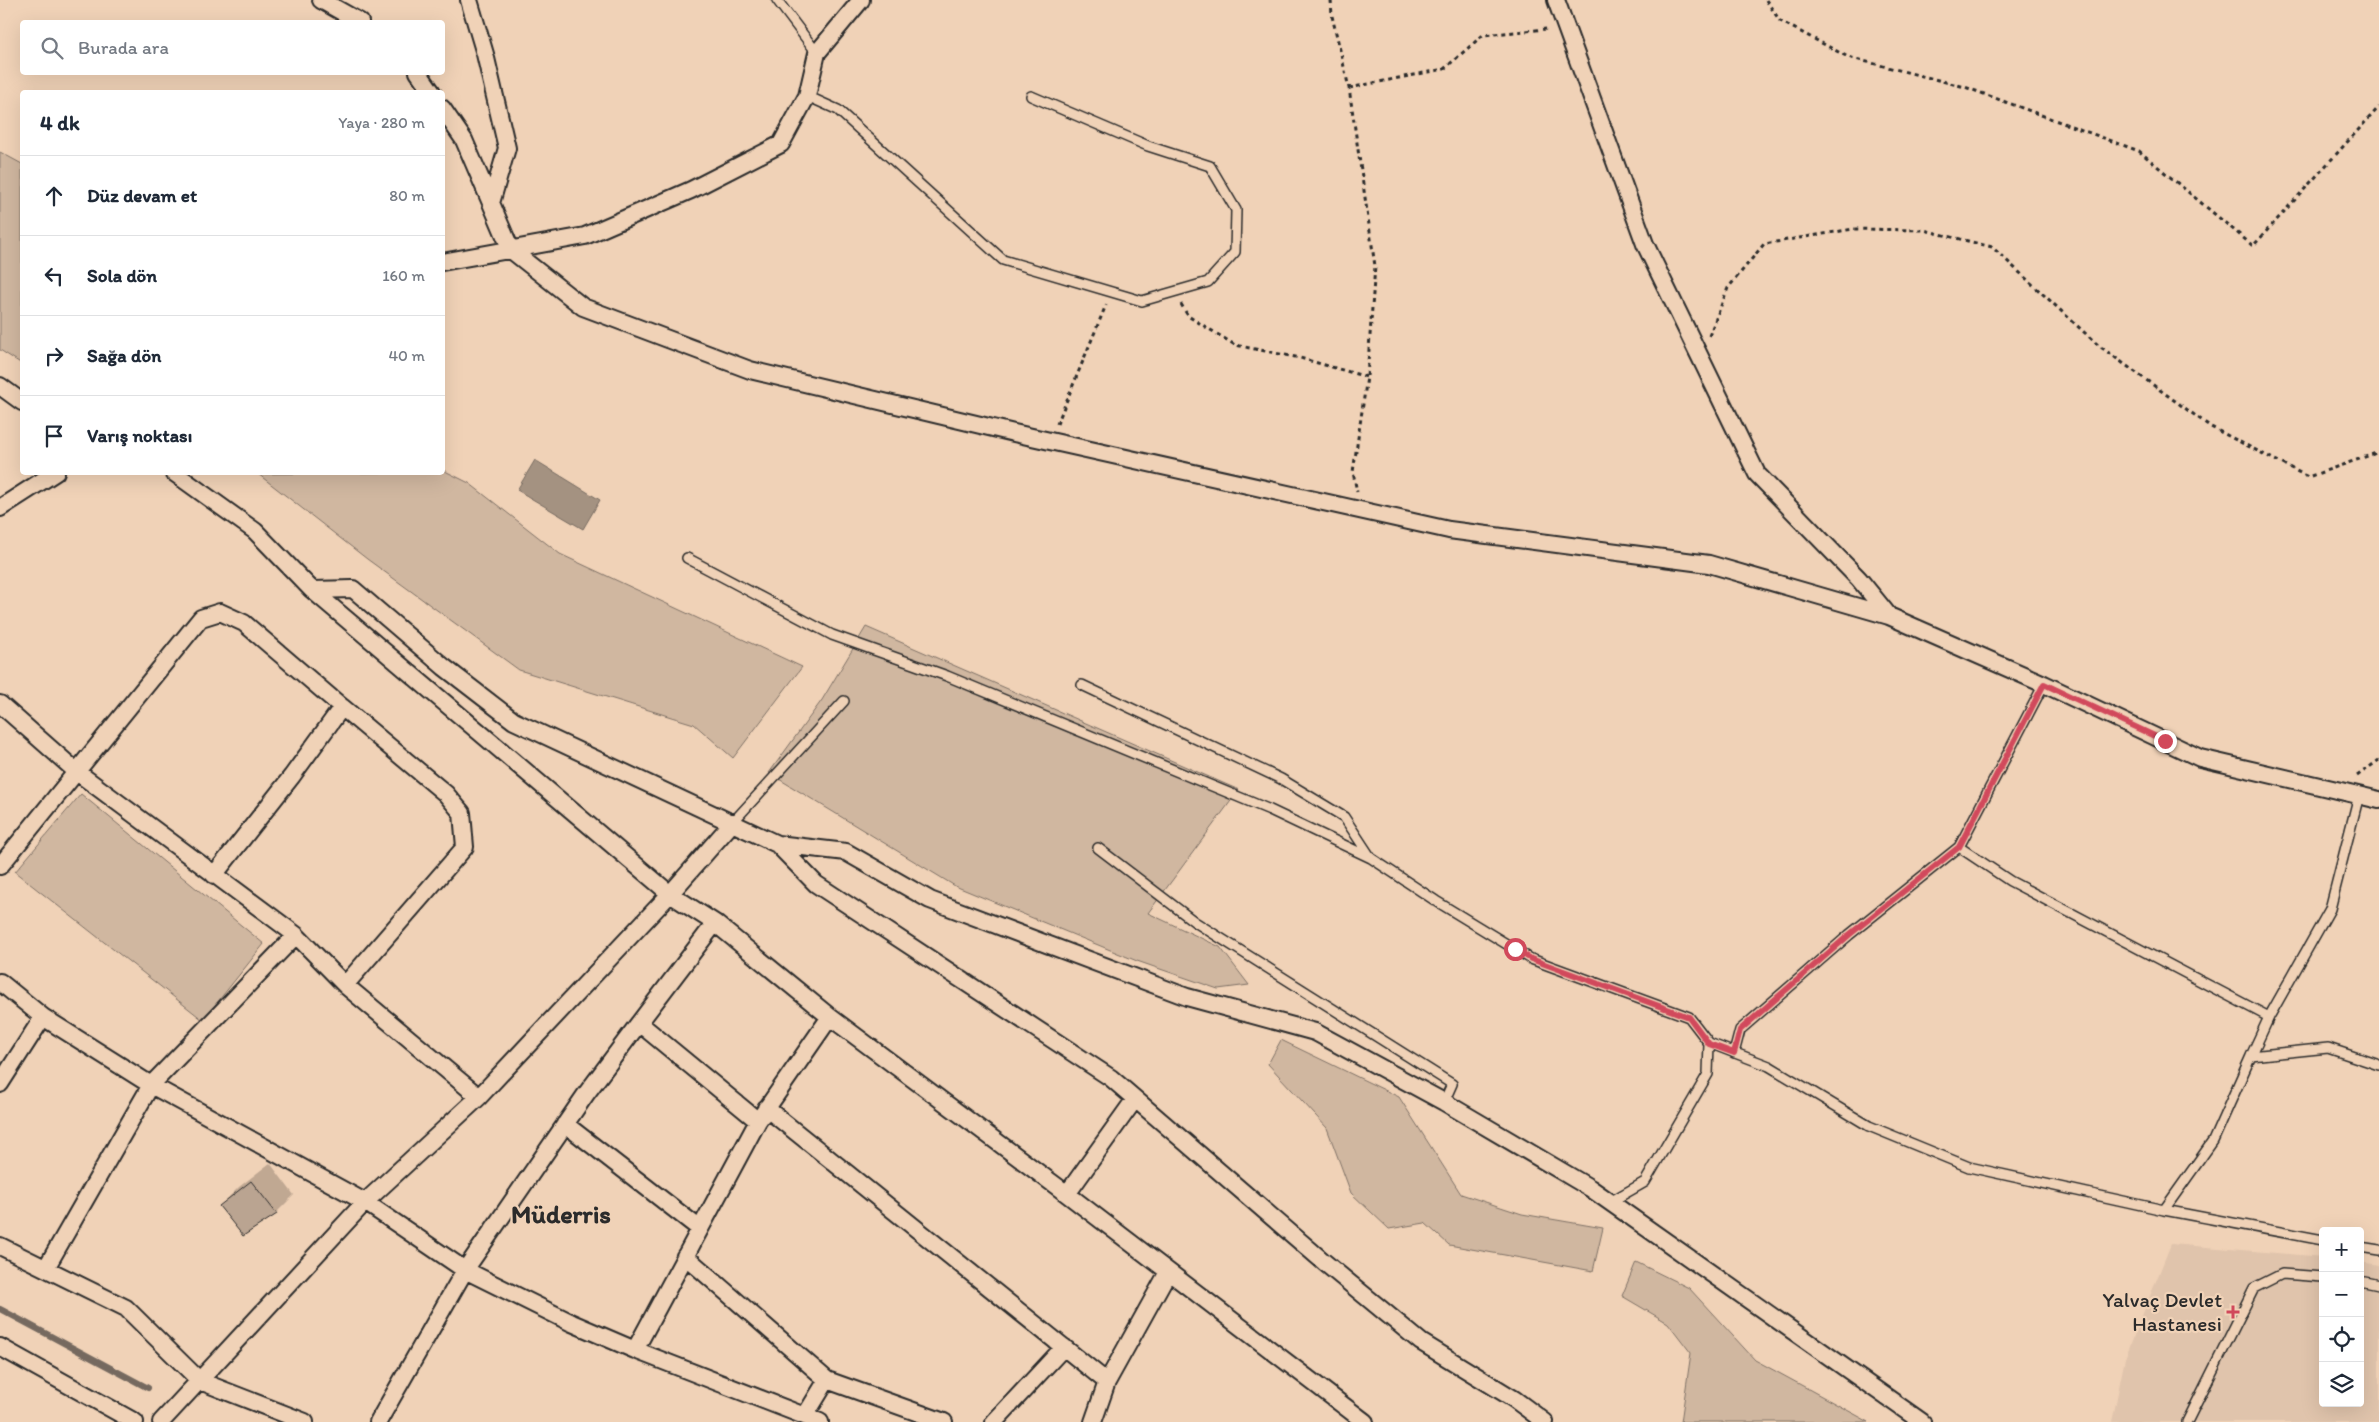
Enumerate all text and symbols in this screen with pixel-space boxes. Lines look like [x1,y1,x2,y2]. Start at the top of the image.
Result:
search box [20,20,445,75]
icon: search [38,34,66,62]
text: Burada ara [78,36,169,59]
text: 4 dk [40,110,80,135]
text: Yaya · 280 m [338,113,425,132]
icon: ahead [40,182,68,210]
text: Düz devam et [87,184,197,207]
text: 80 m [389,186,425,205]
icon: left [40,262,68,290]
text: Sola dön [87,264,157,287]
text: 160 m [382,266,425,285]
icon: right [40,342,68,370]
text: Sağa dön [87,344,161,367]
text: 40 m [388,346,425,365]
icon: arrive [40,422,68,450]
text: Varış noktası [87,424,192,447]
route end [2154,730,2177,753]
route start [1504,938,1527,961]
district label: Müderris [511,1198,611,1230]
map controls [2319,1227,2364,1407]
button: + [2319,1227,2364,1272]
button: − [2319,1272,2364,1317]
place label: Yalvaç Devlet Hastanesi [2102,1287,2222,1336]
marker: Yalvaç Devlet Hastanesi [2226,1305,2240,1319]
button: locate [2319,1317,2364,1362]
button: layers [2319,1362,2364,1407]

